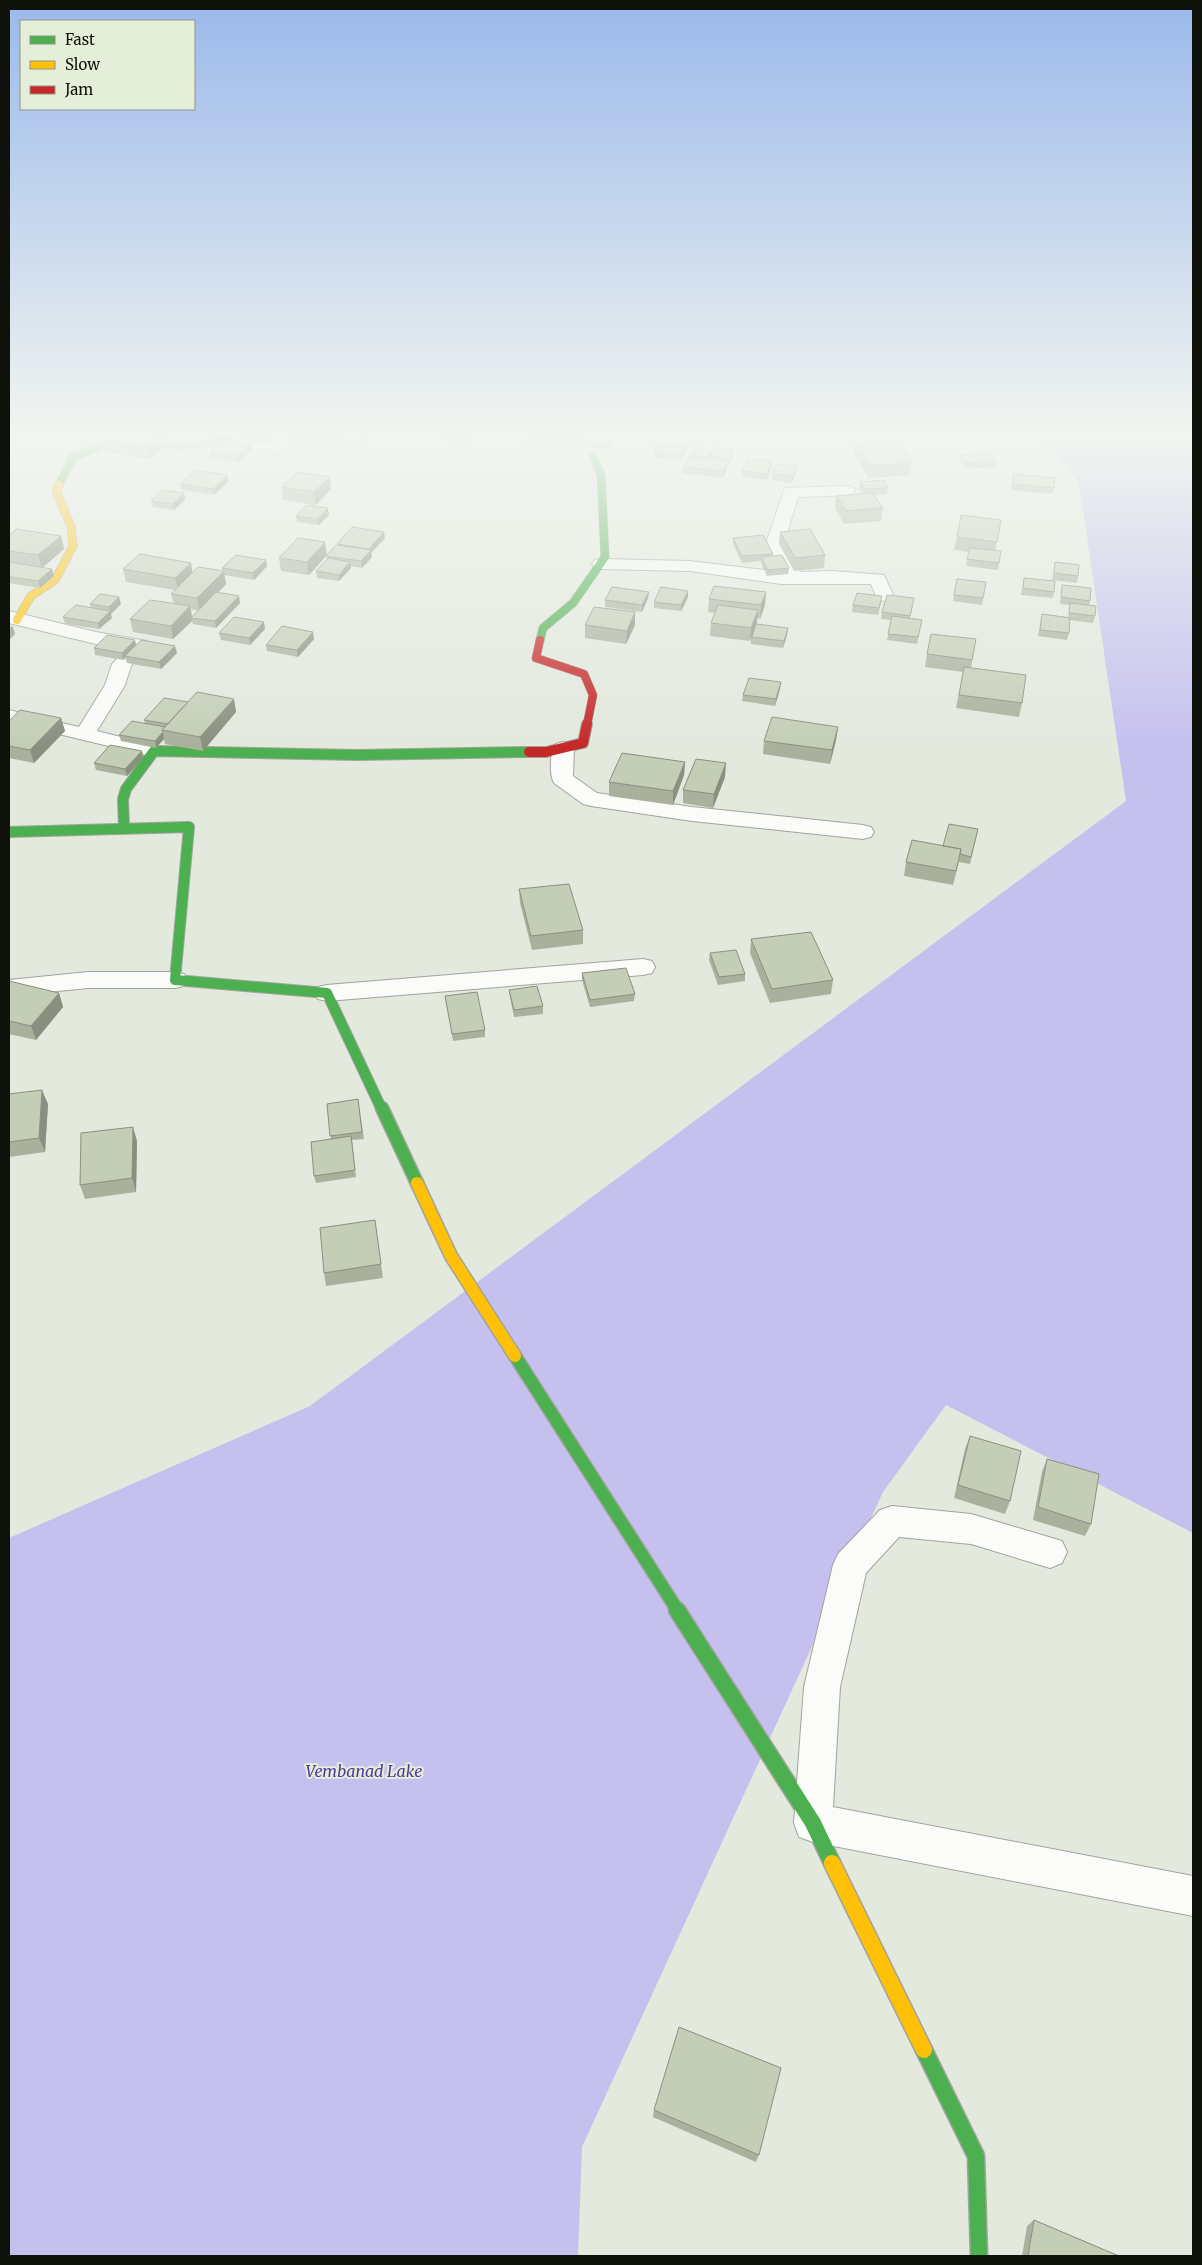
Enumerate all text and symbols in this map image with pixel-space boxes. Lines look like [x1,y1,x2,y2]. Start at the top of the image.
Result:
legend [20,20,195,110]
text: Fast [65,30,95,49]
text: Slow [65,55,100,74]
text: Jam [64,80,93,99]
water label: Vembanad Lake [305,1761,423,1781]

